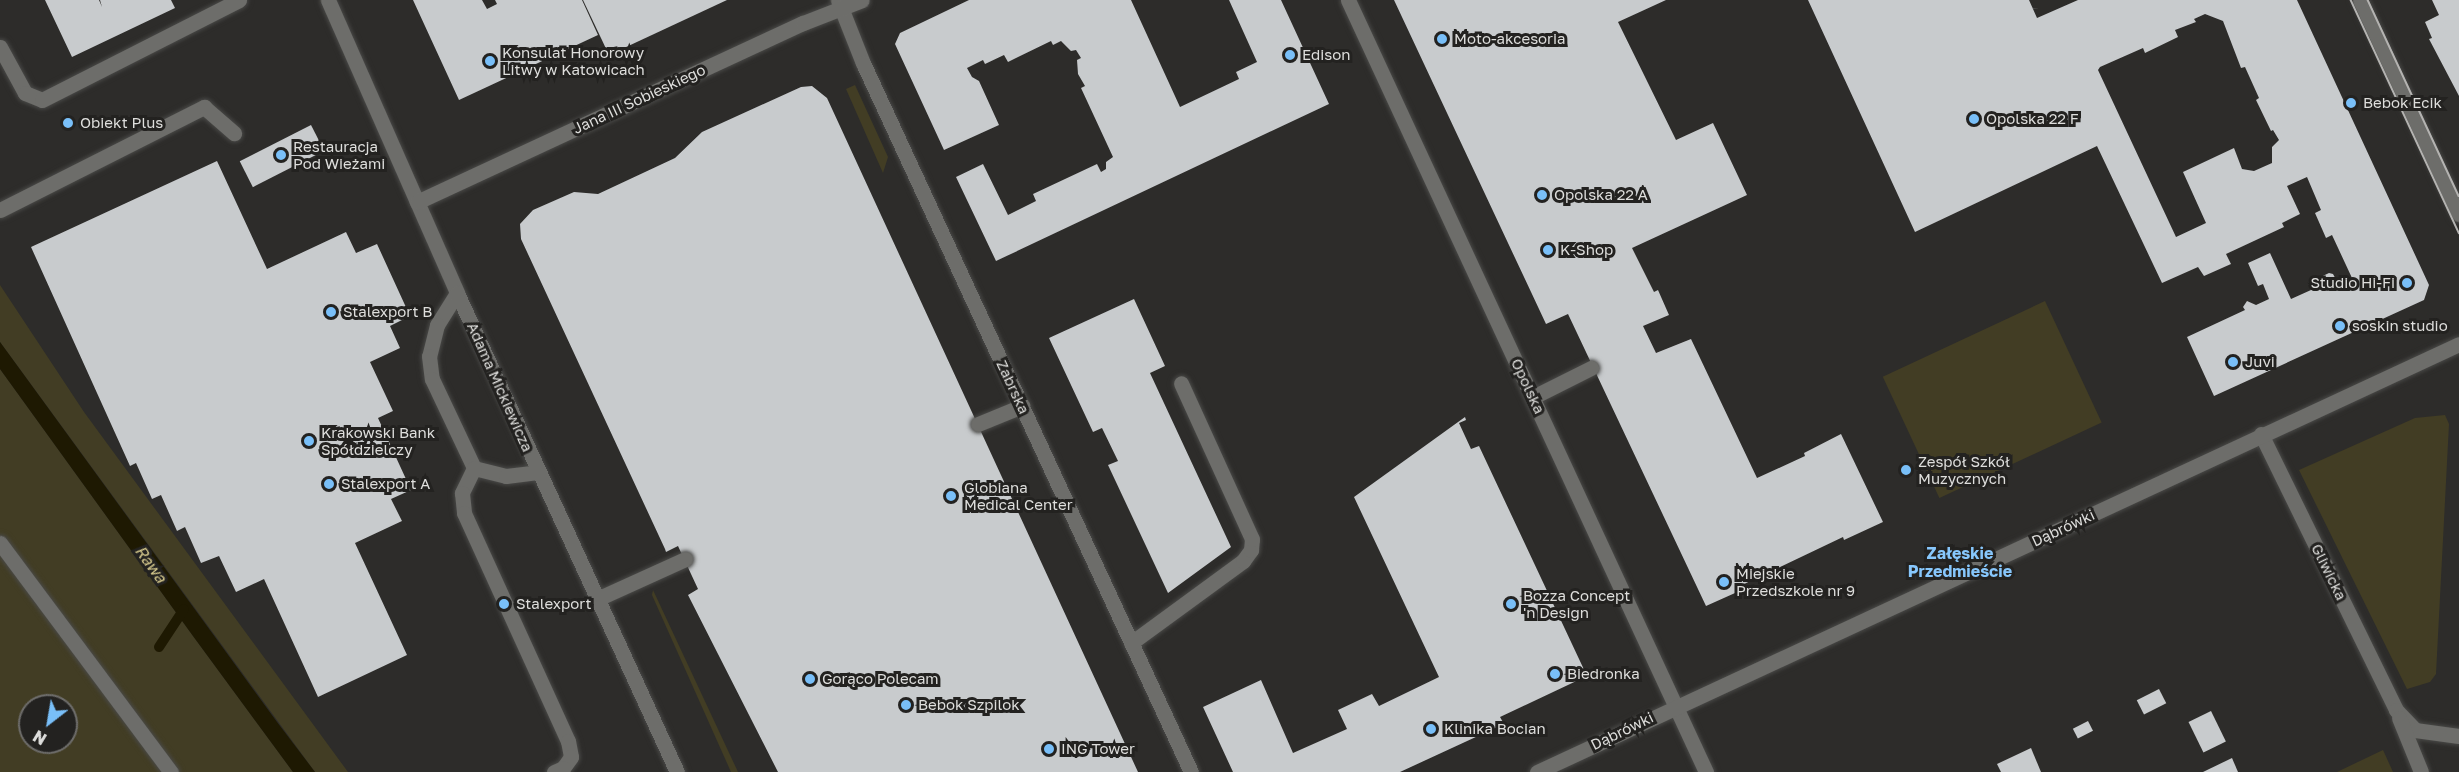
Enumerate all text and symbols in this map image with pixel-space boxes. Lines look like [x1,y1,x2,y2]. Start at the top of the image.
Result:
place label: Moto-akcesoria [1454,30,1565,48]
marker: Moto-akcesoria [1435,32,1449,46]
place label: Konsulat Honorowy Litwy w Katowicach [502,43,645,78]
place label: Edison [1302,46,1350,64]
marker: Edison [1283,48,1297,62]
marker: Konsulat Honorowy Litwy w Katowicach [483,54,497,68]
street label: Jana III Sobieskiego [570,60,708,138]
place label: Bebok Ecik [2363,94,2442,112]
marker: Bebok Ecik [2344,96,2358,110]
place label: Opolska 22 F [1986,110,2079,128]
marker: Opolska 22 F [1967,112,1981,126]
place label: Obiekt Plus [80,114,163,132]
marker: Obiekt Plus [61,116,75,130]
place label: Restauracja Pod Wieżami [293,137,385,172]
marker: Restauracja Pod Wieżami [274,148,288,162]
place label: Opolska 22 A [1554,186,1648,204]
marker: Opolska 22 A [1535,188,1549,202]
place label: K-Shop [1560,241,1613,259]
marker: K-Shop [1541,243,1555,257]
place label: Studio Hi-Fi [2311,274,2395,292]
marker: Studio Hi-Fi [2400,276,2414,290]
place label: Stalexport B [343,303,432,321]
marker: Stalexport B [324,305,338,319]
place label: soskin studio [2352,317,2448,335]
marker: soskin studio [2333,319,2347,333]
street label: Adama Mickiewicza [463,320,537,454]
place label: Juvi [2245,353,2275,371]
marker: Juvi [2226,355,2240,369]
street label: Opolska [1507,356,1549,416]
street label: Zabrska [993,357,1033,417]
place label: Krakowski Bank Spółdzielczy [321,423,435,458]
marker: Krakowski Bank Spółdzielczy [302,434,316,448]
place label: Zespół Szkół Muzycznych [1918,452,2010,487]
marker: Zespół Szkół Muzycznych [1899,463,1913,477]
place label: Stalexport A [341,475,430,493]
marker: Stalexport A [322,477,336,491]
place label: Globiana Medical Center [964,478,1073,513]
marker: Globiana Medical Center [942,487,960,505]
street label: Dąbrówki [2029,506,2097,550]
street label: Gliwicka [2308,541,2350,603]
water label: Rawa [131,542,171,586]
district label: Załęskie Przedmieście [1908,543,2012,581]
place label: Miejskie Przedszkole nr 9 [1736,564,1855,599]
marker: Miejskie Przedszkole nr 9 [1717,575,1731,589]
place label: Bozza Concept 'n Design [1523,586,1630,621]
place label: Stalexport [516,595,591,613]
marker: Stalexport [497,597,511,611]
marker: Bozza Concept 'n Design [1504,597,1518,611]
place label: Biedronka [1567,665,1640,683]
marker: Biedronka [1548,667,1562,681]
place label: Gorąco Polecam [822,670,939,688]
marker: Gorąco Polecam [803,672,817,686]
north arrow [18,694,78,754]
place label: Bebok Szpilok [918,696,1020,714]
marker: Bebok Szpilok [899,698,913,712]
street label: Dąbrówki [1588,708,1656,754]
marker: Klinika Bocian [1422,720,1440,738]
place label: Klinika Bocian [1444,720,1546,738]
text: N [29,726,50,749]
place label: ING Tower [1061,740,1135,758]
marker: ING Tower [1042,742,1056,756]

